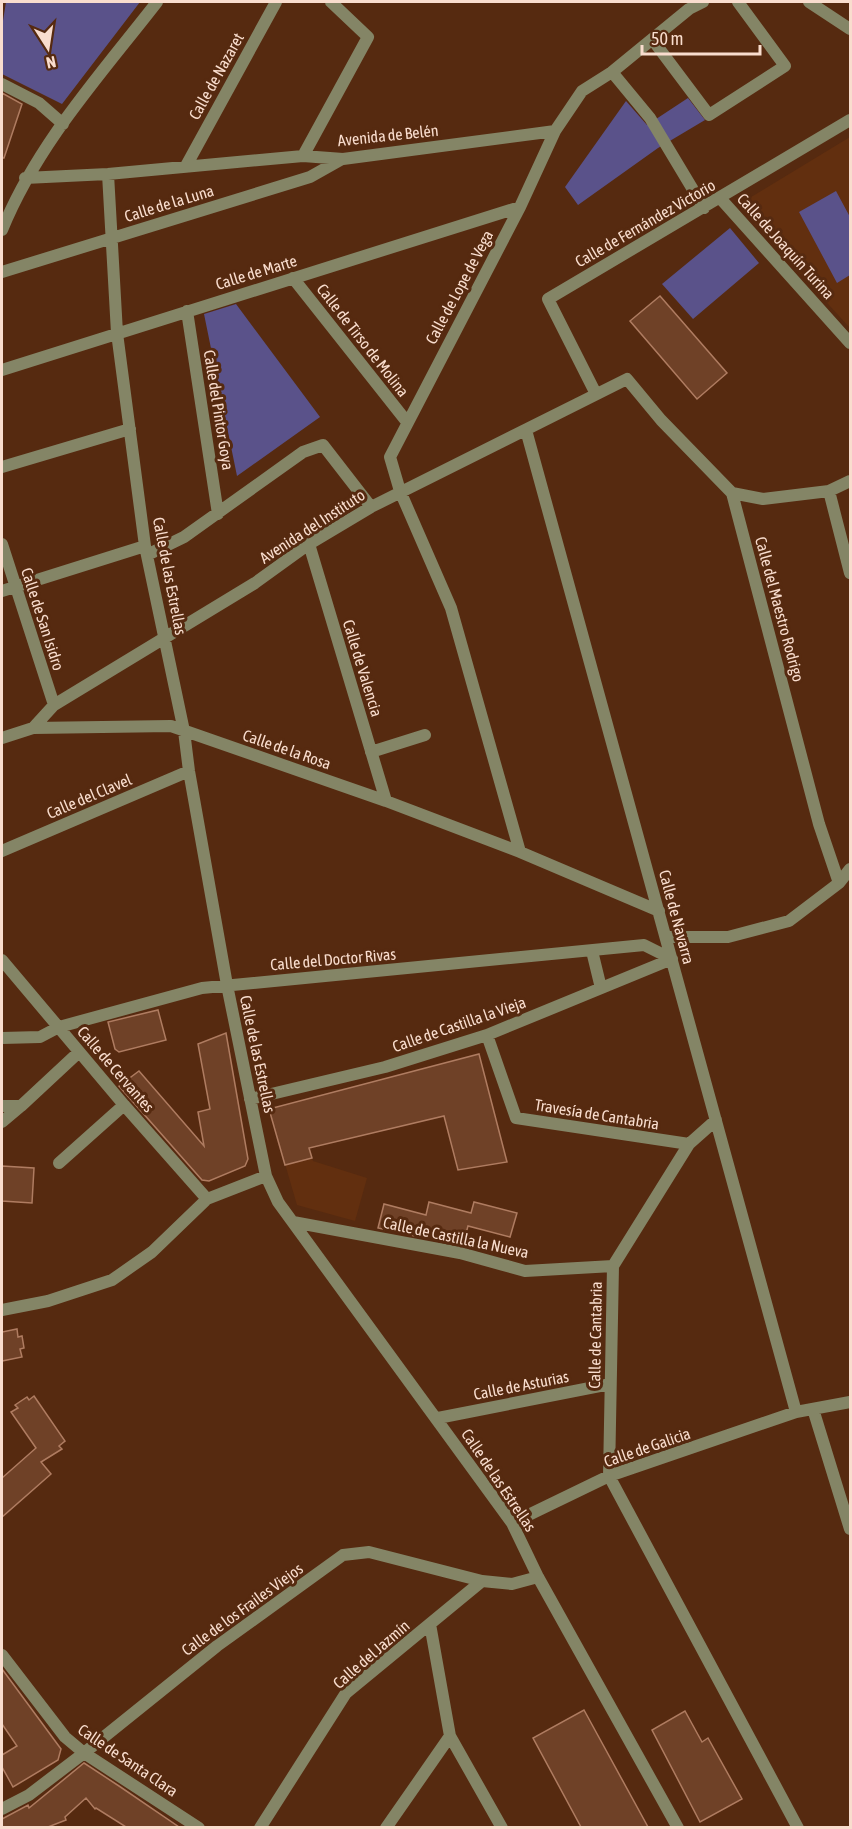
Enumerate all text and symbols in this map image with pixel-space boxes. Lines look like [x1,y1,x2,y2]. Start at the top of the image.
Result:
north arrow [18,18,78,78]
scale bar [642,18,760,56]
text: 50 m [651,28,683,49]
street label: Calle de Nazaret [185,29,247,122]
text: N [45,53,58,72]
street label: Avenida de Belén [337,121,439,149]
street label: Calle de Fernández Victorio [572,176,718,270]
street label: Calle de la Luna [122,181,216,225]
street label: Calle de Joaquín Turina [733,189,838,303]
street label: Calle de Lope de Vega [422,227,497,347]
street label: Calle de Marte [213,251,299,293]
street label: Calle de Tirso de Molina [313,280,413,400]
street label: Calle del Pintor Goya [200,349,237,471]
street label: Avenida del Instituto [256,485,368,567]
street label: Calle de las Estrellas [150,516,190,637]
street label: Calle del Maestro Rodrigo [751,535,808,684]
street label: Calle de San Isidro [18,565,68,673]
street label: Calle de Valencia [340,617,386,719]
street label: Calle de la Rosa [241,726,333,772]
street label: Calle del Clavel [44,770,135,822]
street label: Calle de Navarra [656,868,698,966]
street label: Calle del Doctor Rivas [269,945,397,973]
street label: Calle de Castilla la Vieja [390,993,528,1056]
street label: Calle de las Estrellas [237,994,279,1115]
street label: Calle de Cervantes [74,1022,158,1116]
street label: Travesía de Cantabria [534,1095,660,1133]
street label: Calle de Castilla la Nueva [382,1213,530,1261]
street label: Calle de Cantabria [585,1281,605,1389]
street label: Calle de Asturias [472,1367,571,1403]
street label: Calle de Galicia [601,1424,693,1470]
street label: Calle de las Estrellas [458,1425,540,1535]
street label: Calle de los Frailes Viejos [178,1559,307,1660]
street label: Calle del Jazmín [329,1616,413,1692]
street label: Calle de Santa Clara [75,1720,181,1800]

